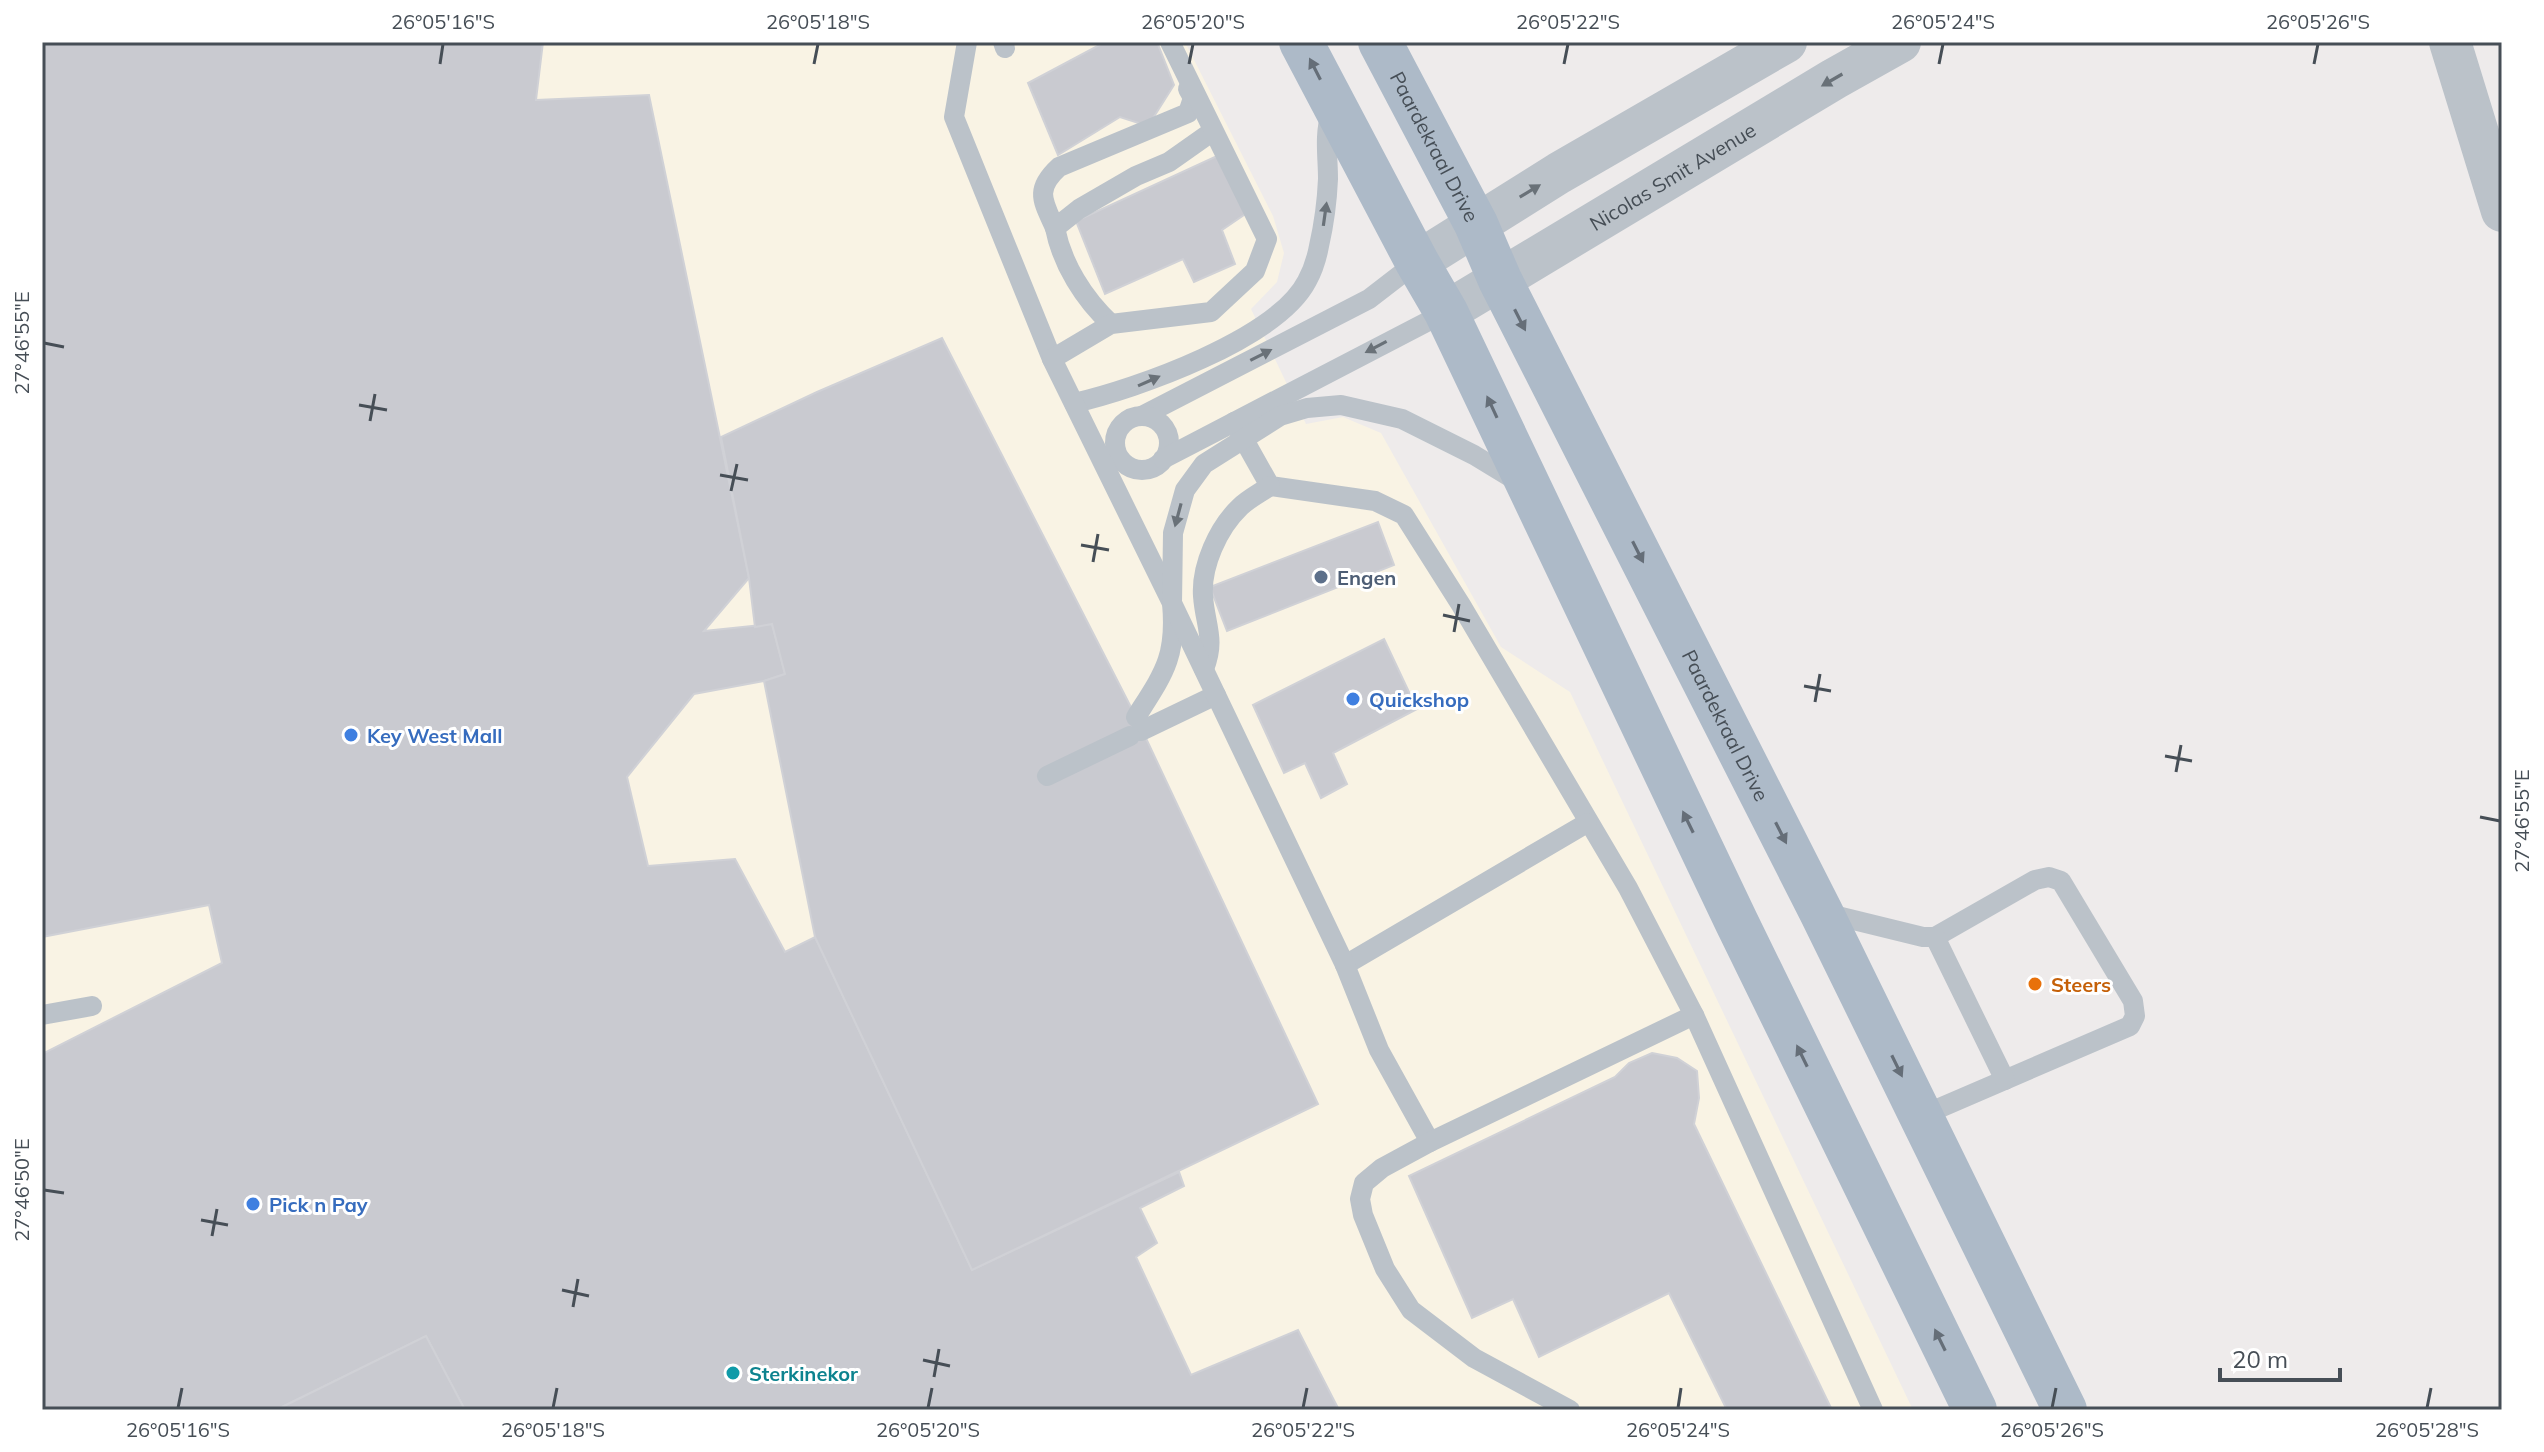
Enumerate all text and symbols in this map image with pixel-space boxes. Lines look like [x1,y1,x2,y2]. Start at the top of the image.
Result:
text: 26°05'16"S [391,9,495,34]
text: 26°05'18"S [766,9,870,34]
text: 26°05'20"S [1141,9,1245,34]
text: 26°05'22"S [1516,9,1620,34]
text: 26°05'24"S [1891,9,1995,34]
text: 26°05'26"S [2266,9,2370,34]
one-way arrow [1308,58,1321,81]
street label: Paardekraal Drive [1385,67,1485,226]
one-way arrow [1821,73,1843,87]
street label: Nicolas Smit Avenue [1585,117,1760,236]
one-way arrow [1519,184,1541,198]
one-way arrow [1319,201,1332,226]
text: 27°46'55"E [9,291,34,395]
one-way arrow [1514,308,1527,331]
one-way arrow [1365,340,1388,353]
one-way arrow [1250,348,1272,362]
one-way arrow [1137,374,1160,388]
one-way arrow [1485,396,1499,419]
one-way arrow [1171,503,1183,528]
one-way arrow [1632,540,1645,563]
place label: Engen [1337,565,1396,590]
marker: Engen [1312,568,1330,586]
street label: Paardekraal Drive [1677,645,1775,805]
place label: Quickshop [1369,687,1469,712]
marker: Quickshop [1344,690,1362,708]
place label: Key West Mall [367,723,503,748]
marker: Key West Mall [342,726,360,744]
text: 27°46'55"E [2509,769,2534,873]
one-way arrow [1681,810,1695,834]
one-way arrow [1775,822,1788,845]
place label: Steers [2051,972,2111,997]
marker: Steers [2026,975,2044,993]
one-way arrow [1795,1045,1809,1068]
one-way arrow [1890,1055,1904,1078]
text: 27°46'50"E [9,1138,34,1242]
place label: Pick n Pay [269,1192,368,1217]
marker: Pick n Pay [244,1195,262,1213]
one-way arrow [1933,1329,1947,1352]
scale bar [2220,1332,2340,1382]
text: 20 m [2232,1344,2288,1374]
place label: Sterkinekor [749,1361,858,1386]
marker: Sterkinekor [724,1364,742,1382]
text: 26°05'16"S [126,1417,230,1442]
text: 26°05'18"S [501,1417,605,1442]
text: 26°05'20"S [876,1417,980,1442]
text: 26°05'22"S [1251,1417,1355,1442]
text: 26°05'24"S [1626,1417,1730,1442]
text: 26°05'26"S [2000,1417,2104,1442]
text: 26°05'28"S [2375,1417,2479,1442]

